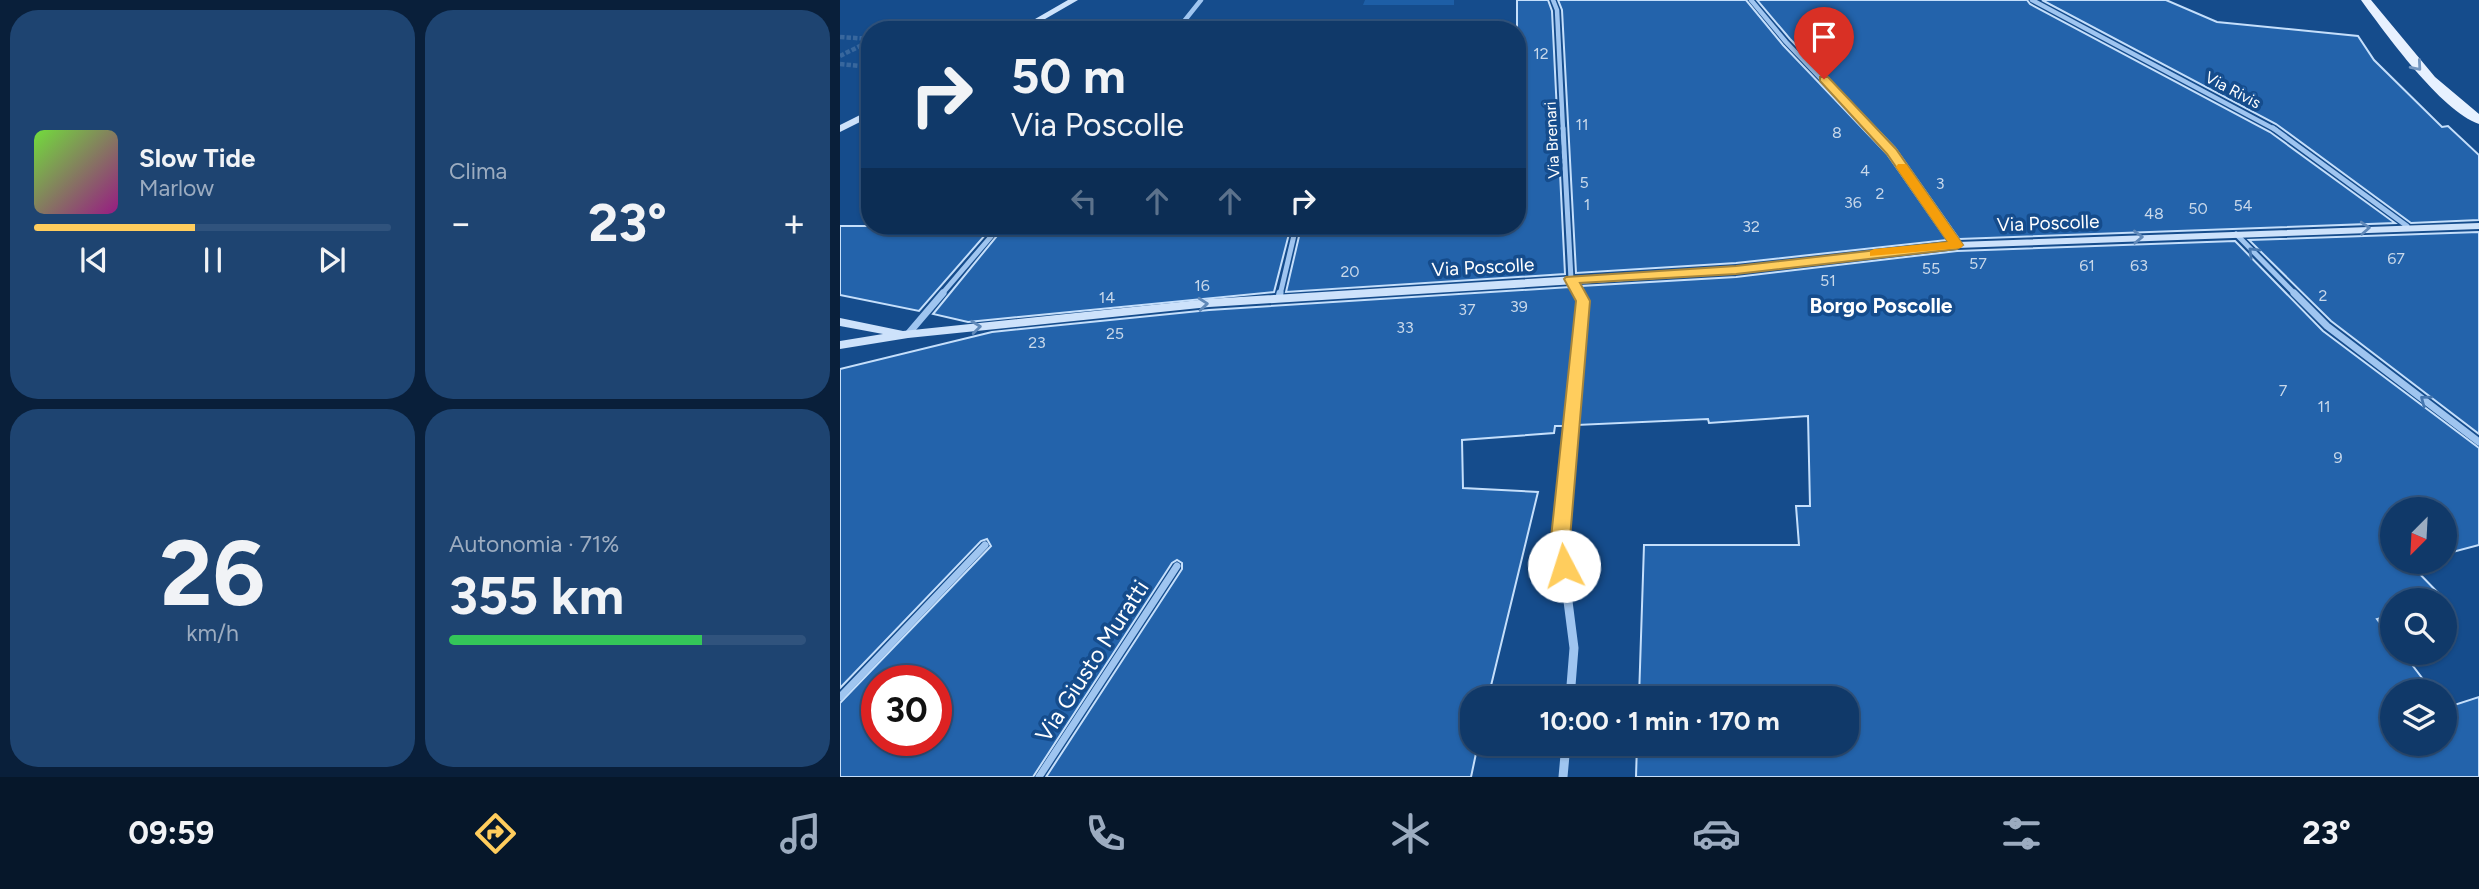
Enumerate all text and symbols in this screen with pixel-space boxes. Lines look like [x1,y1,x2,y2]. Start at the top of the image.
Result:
pin [1794,7,1854,79]
icon: arrive [1805,18,1843,56]
house number: 12 [1533,44,1549,63]
text: 50 m [1011,46,1126,105]
icon: right [896,49,987,140]
one-way arrow [2409,58,2421,71]
street label: Via Rivis [2202,67,2264,113]
street label: Via Brenari [1540,101,1564,179]
text: Via Poscolle [1011,106,1184,144]
house number: 11 [1575,115,1589,134]
house number: 8 [1832,123,1842,142]
text: Slow Tide [139,142,255,174]
text: Clima [449,157,507,185]
house number: 4 [1860,161,1870,180]
house number: 5 [1579,173,1589,192]
text: Marlow [139,174,214,202]
house number: 3 [1936,174,1944,193]
icon: left [1065,182,1103,220]
icon: ahead [1138,182,1176,220]
icon: ahead [1211,182,1249,220]
icon: right [1284,182,1322,220]
house number: 2 [1876,184,1884,203]
text: 23° [588,192,667,254]
house number: 36 [1844,193,1862,212]
house number: 1 [1584,195,1590,214]
house number: 54 [2233,196,2253,215]
house number: 50 [2188,199,2208,218]
text: − [449,200,473,246]
text: + [782,200,806,246]
house number: 48 [2144,204,2164,223]
street label: Via Poscolle [1996,210,2100,236]
house number: 32 [1742,217,1760,236]
one-way arrow [2360,221,2371,236]
one-way arrow [2133,230,2144,245]
icon: previous [75,241,113,279]
icon: pause [194,241,232,279]
icon: next [313,241,351,279]
one-way arrow [2249,247,2262,260]
house number: 67 [2387,249,2405,268]
street label: Via Poscolle [1431,253,1535,281]
house number: 57 [1969,254,1987,273]
house number: 61 [2079,256,2095,275]
house number: 63 [2130,256,2148,275]
house number: 55 [1922,259,1940,278]
house number: 20 [1340,262,1360,281]
house number: 51 [1820,271,1836,290]
house number: 16 [1194,276,1210,295]
house number: 2 [2319,286,2327,305]
house number: 14 [1099,288,1115,307]
district label: Borgo Poscolle [1810,293,1953,318]
one-way arrow [1197,296,1208,311]
house number: 39 [1510,297,1528,316]
house number: 37 [1458,300,1476,319]
house number: 33 [1396,318,1414,337]
one-way arrow [970,319,982,334]
house number: 25 [1106,324,1124,343]
house number: 23 [1028,333,1046,352]
house number: 7 [2279,381,2288,400]
one-way arrow [2420,396,2432,409]
house number: 11 [2317,397,2331,416]
house number: 9 [2333,448,2343,467]
north arrow [2380,497,2457,574]
map controls [2380,497,2457,756]
text: 26 [160,519,265,628]
position arrow [1527,529,1601,603]
text: Autonomia · 71% [449,530,619,558]
text: 355 km [449,565,624,627]
street label: Via Giusto Muratti [1029,575,1155,747]
button: search [2380,588,2457,665]
text: km/h [186,619,239,647]
speed limit sign: 30 [861,665,952,756]
button: layers [2380,679,2457,756]
text: 10:00 · 1 min · 170 m [1539,705,1780,737]
icon: directions [471,809,520,858]
icon: music [776,809,825,858]
icon: phone [1081,809,1130,858]
icon: climate [1386,809,1435,858]
icon: car [1692,809,1741,858]
icon: filters [1997,809,2046,858]
text: 09:59 [128,814,214,852]
text: 23° [2302,814,2351,852]

